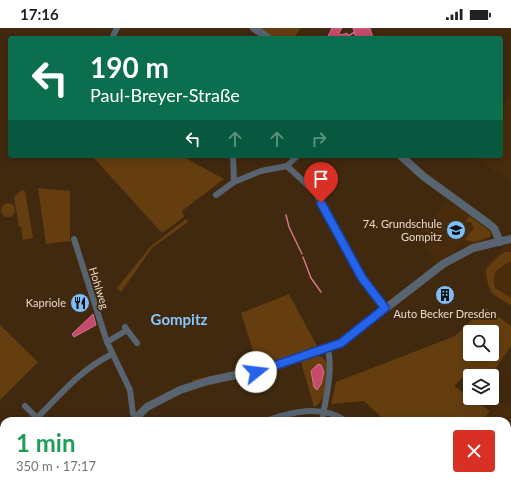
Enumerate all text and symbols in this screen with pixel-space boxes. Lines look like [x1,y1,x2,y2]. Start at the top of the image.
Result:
text: 17:16 [20,5,59,23]
text: 190 m [90,50,169,84]
icon: left [24,52,76,104]
text: Paul-Breyer-Straße [90,84,240,106]
icon: left [182,128,204,150]
icon: ahead [224,128,246,150]
icon: ahead [266,128,288,150]
icon: right [308,128,330,150]
pin [304,162,338,203]
icon: arrive [310,168,332,190]
place label: 74. Grundschule Gompitz [363,217,442,243]
school or university icon: 74. Grundschule Gompitz [445,219,467,241]
street label: Hohlweg [87,265,112,311]
building icon: Auto Becker Dresden [434,284,456,306]
restaurant icon: Kapriole [69,292,91,314]
place label: Kapriole [26,296,66,309]
place label: Auto Becker Dresden [394,307,496,320]
district label: Gompitz [151,310,207,328]
map controls [463,325,499,405]
button: search [463,325,499,361]
position arrow [235,351,277,393]
button: layers [463,369,499,405]
text: 1 min [16,428,76,457]
button: close [453,430,495,472]
text: 350 m · 17:17 [16,458,96,474]

